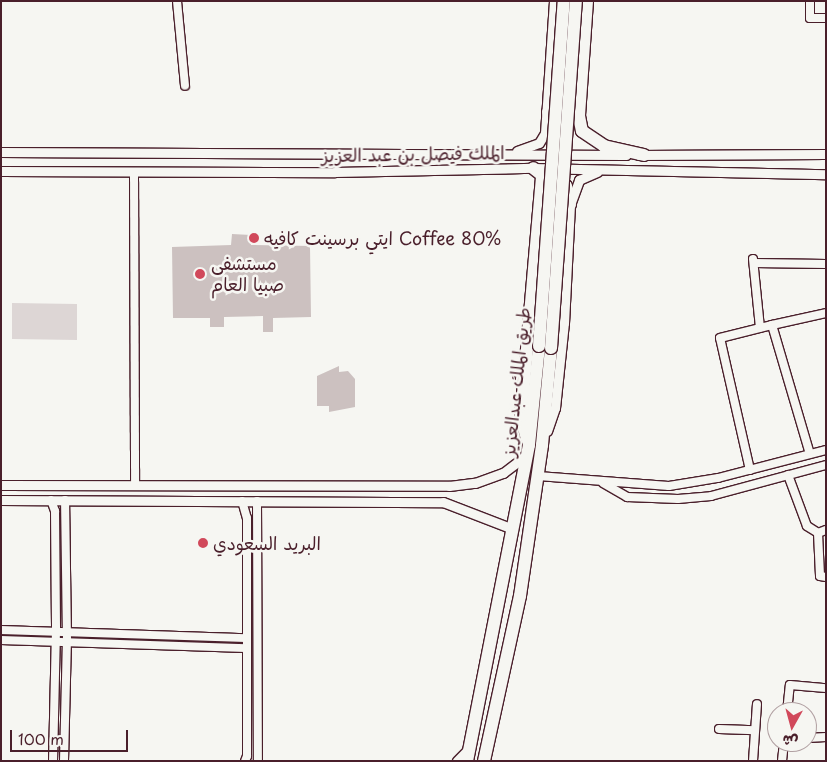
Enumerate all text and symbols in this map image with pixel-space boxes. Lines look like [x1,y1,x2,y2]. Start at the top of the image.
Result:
street label: الملك فيصل بن عبد العزيز [321,142,505,166]
place label: ايتي برسينت كافيه Coffee 80% [264,227,502,249]
marker: ايتي برسينت كافيه Coffee 80% [248,232,260,244]
place label: مستشفى صبيا العام [211,253,284,296]
marker: مستشفى صبيا العام [193,267,207,281]
street label: طريق الملك عبدالعزيز [497,306,535,458]
place label: البريد السعودي [213,532,321,554]
marker: البريد السعودي [197,537,209,549]
north arrow [767,702,817,752]
scale bar [12,720,130,752]
text: 100 m [18,727,64,750]
text: ش [781,730,799,753]

